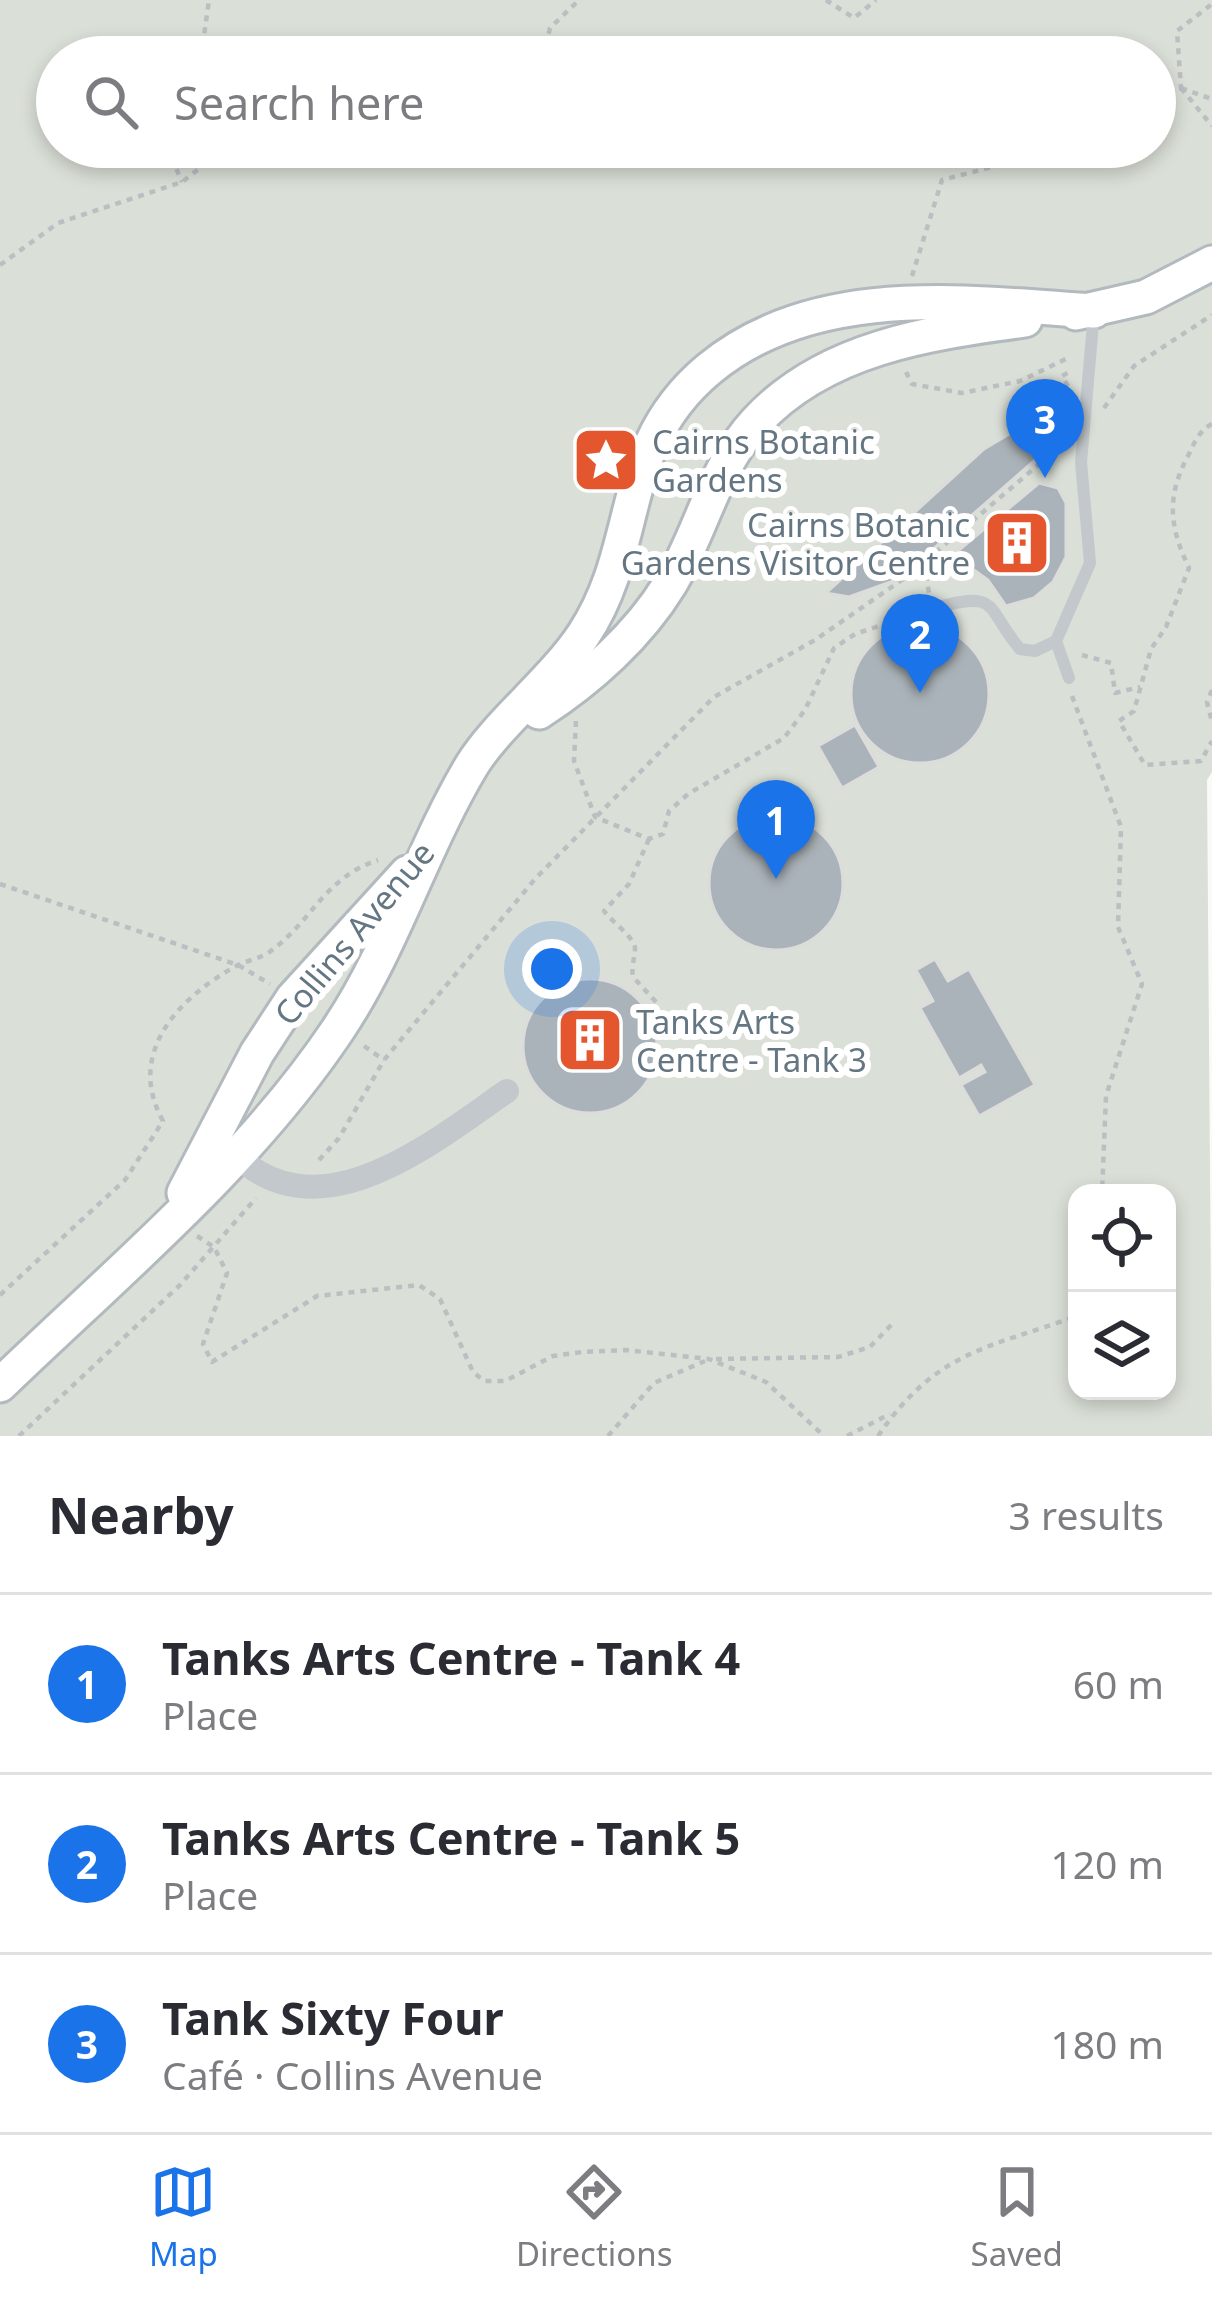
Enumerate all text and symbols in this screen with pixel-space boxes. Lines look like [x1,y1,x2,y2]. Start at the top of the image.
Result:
search box [36,36,1176,168]
icon: search [78,69,144,135]
text: Search here [174,72,424,133]
pin: 3 [1006,379,1084,478]
place label: Cairns Botanic Gardens [652,419,875,502]
place icon: Cairns Botanic Gardens [571,425,641,495]
place label: Cairns Botanic Gardens Visitor Centre [621,502,970,585]
building icon: Cairns Botanic Gardens Visitor Centre [982,508,1052,578]
pin: 2 [881,594,959,693]
pin: 1 [737,780,815,879]
street label: Collins Avenue [264,832,444,1034]
your location [522,939,582,999]
place label: Tanks Arts Centre - Tank 3 [636,999,867,1082]
building icon: Tanks Arts Centre - Tank 3 [555,1005,625,1075]
map controls [1068,1184,1176,1400]
button: locate [1068,1184,1176,1292]
button: layers [1068,1292,1176,1400]
text: Nearby [48,1479,234,1549]
text: 3 results [1009,1488,1164,1541]
text: Tanks Arts Centre - Tank 4 [162,1627,740,1688]
text: 1 [76,1657,98,1710]
text: 60 m [1073,1657,1164,1710]
text: Place [162,1688,258,1741]
text: Tanks Arts Centre - Tank 5 [162,1807,740,1868]
text: 2 [76,1837,98,1890]
text: 120 m [1050,1837,1164,1890]
text: Place [162,1868,258,1921]
text: Tank Sixty Four [162,1987,504,2048]
text: 3 [76,2017,98,2070]
text: 180 m [1050,2017,1164,2070]
text: Café · Collins Avenue [162,2048,543,2101]
tab: Map [149,2159,218,2276]
tab: Directions [516,2159,673,2276]
tab: Saved [971,2159,1063,2276]

